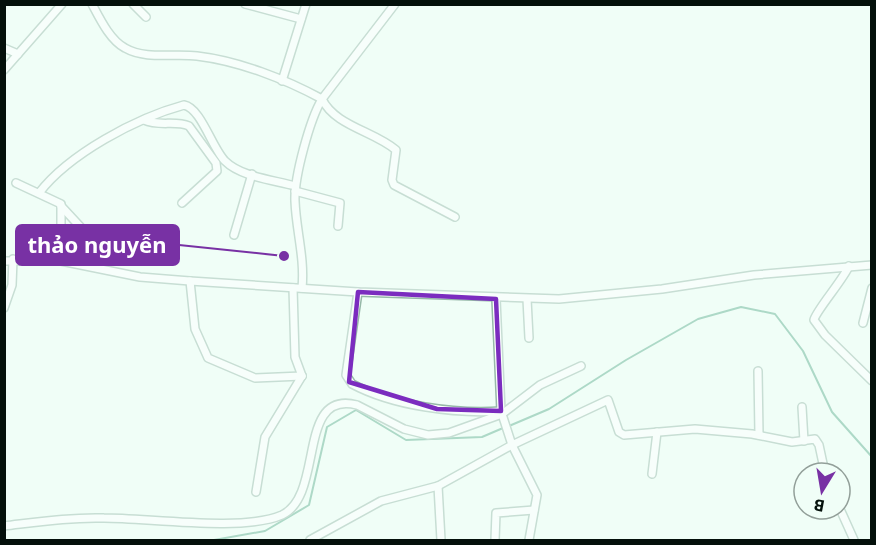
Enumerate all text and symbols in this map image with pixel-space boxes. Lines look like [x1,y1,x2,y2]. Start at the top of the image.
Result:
callout: thảo nguyễn [16,225,179,265]
text: thảo nguyễn [28,229,167,259]
north arrow [792,461,852,521]
text: B [812,494,826,518]

